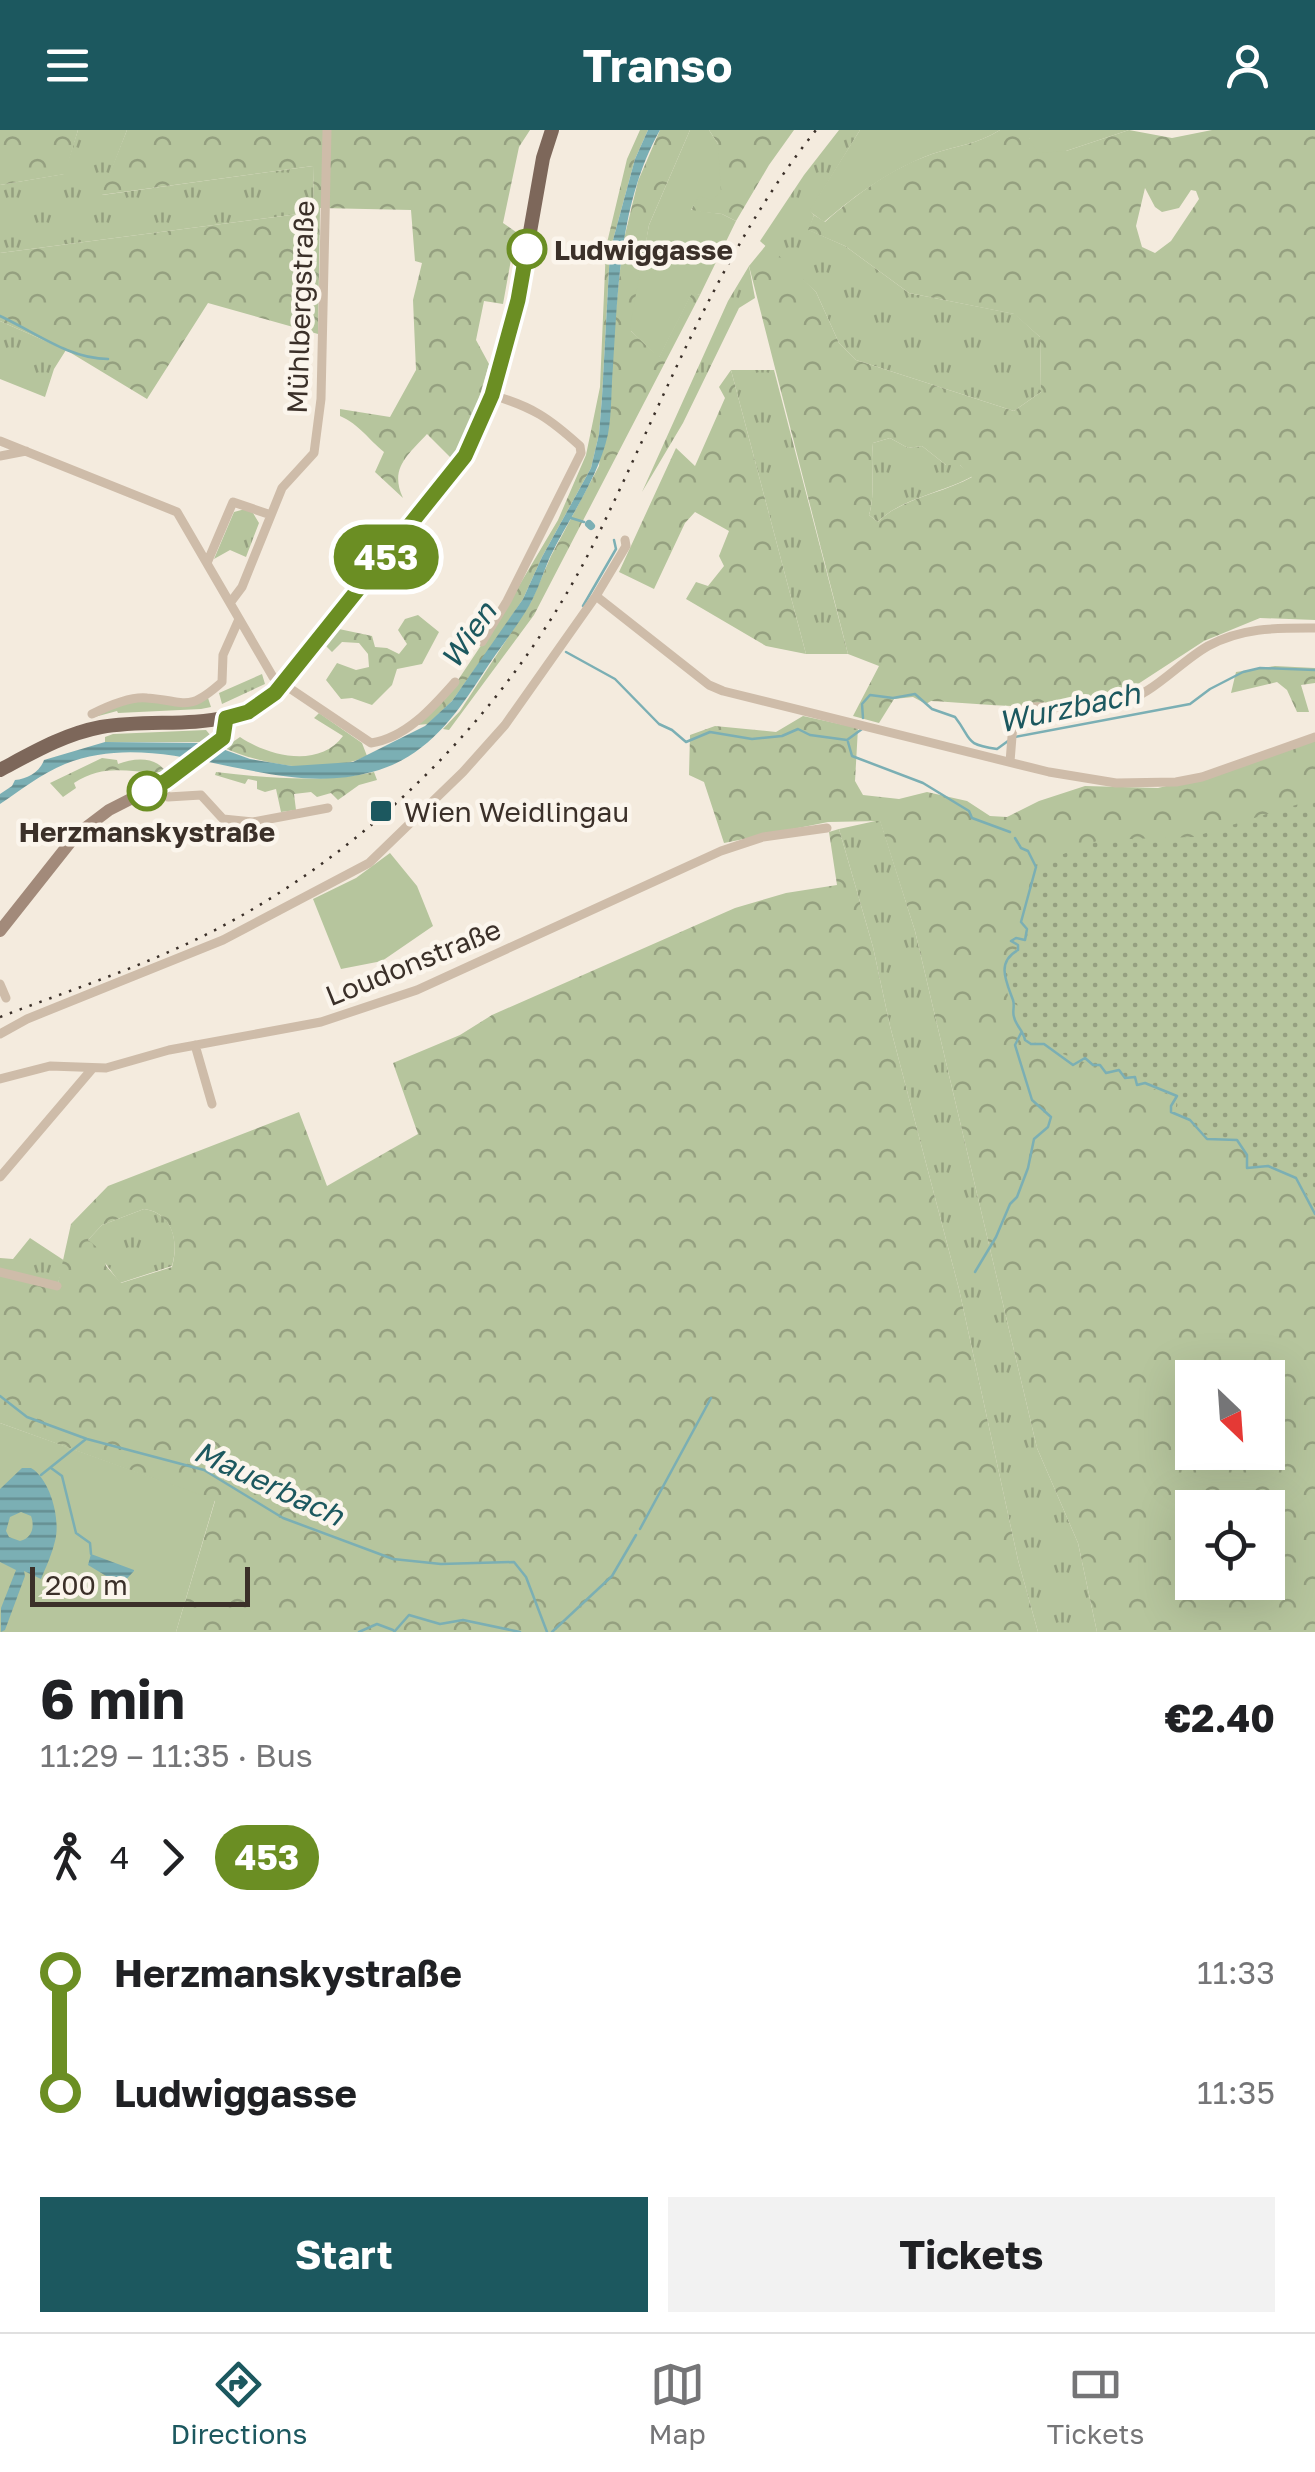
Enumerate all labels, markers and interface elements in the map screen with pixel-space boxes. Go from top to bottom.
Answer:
icon: menu [40,38,95,93]
text: Transo [583,38,732,92]
icon: person [1220,38,1275,93]
street label: Mühlbergstraße [280,200,320,414]
marker: Ludwiggasse [508,230,546,268]
place label: Ludwiggasse [554,233,733,266]
line badge: 453 [328,524,444,590]
text: 453 [354,536,418,578]
water label: Wien [432,594,504,675]
water label: Wurzbach [995,674,1145,740]
marker: Herzmanskystraße [128,772,166,810]
place label: Wien Weidlingau [404,795,629,828]
marker: Wien Weidlingau [368,798,394,824]
place label: Herzmanskystraße [19,815,275,848]
street label: Loudonstraße [321,912,505,1012]
north arrow [1175,1360,1285,1470]
map controls [1175,1360,1285,1600]
water label: Mauerbach [189,1433,351,1534]
button: locate [1175,1490,1285,1600]
scale bar [30,1562,250,1606]
text: 200 m [45,1568,128,1601]
text: 6 min [40,1665,185,1731]
text: €2.40 [1164,1695,1275,1740]
text: 11:29 – 11:35 · Bus [40,1736,313,1774]
icon: walk [40,1830,95,1885]
icon: forward [145,1830,200,1885]
text: 453 [235,1836,299,1878]
text: 4 [110,1838,130,1876]
text: Herzmanskystraße [114,1950,462,1995]
text: 11:33 [1197,1953,1275,1991]
text: Ludwiggasse [114,2070,357,2115]
text: 11:35 [1197,2073,1275,2111]
button: Start [40,2197,648,2312]
button: Tickets [668,2197,1275,2312]
tab: Directions [171,2357,307,2450]
tab: Map [649,2357,706,2450]
tab: Tickets [1047,2357,1144,2450]

